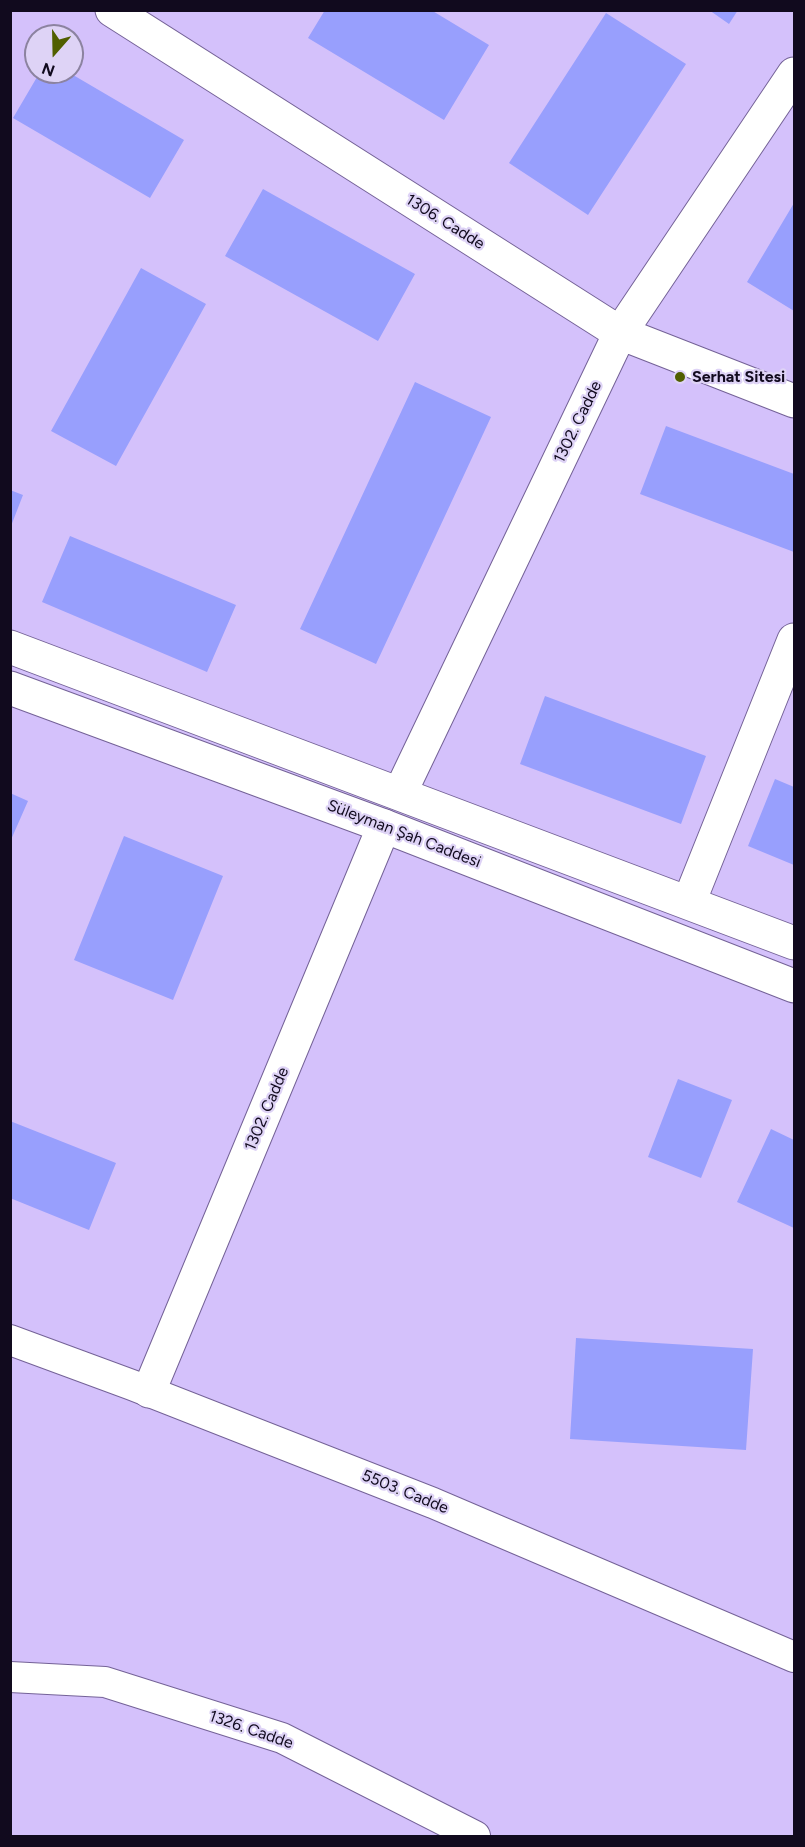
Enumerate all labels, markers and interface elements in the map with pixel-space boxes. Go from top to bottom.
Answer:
north arrow [24,24,84,84]
text: N [39,58,57,81]
street label: 1306. Cadde [402,190,488,254]
place label: Serhat Sitesi [692,367,785,387]
marker: Serhat Sitesi [673,370,687,384]
street label: 1302. Cadde [550,378,606,466]
street label: Süleyman Şah Caddesi [324,796,484,872]
street label: 1302. Cadde [241,1064,293,1154]
street label: 5503. Cadde [359,1466,451,1518]
street label: 1326. Cadde [206,1707,296,1753]

